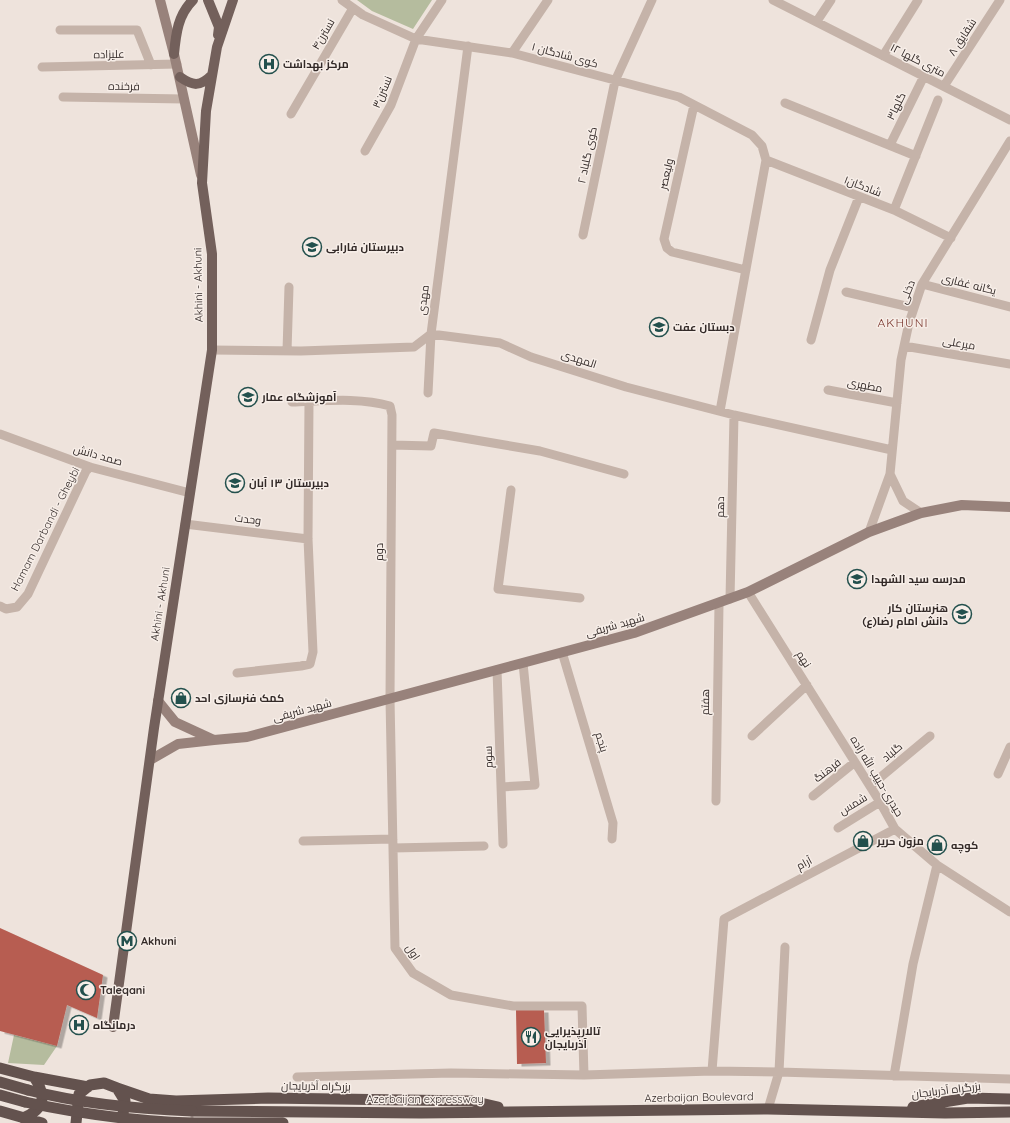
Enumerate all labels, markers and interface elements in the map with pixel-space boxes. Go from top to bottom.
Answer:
street label: نسترن۴ [309,16,337,52]
street label: شقایق ۸ [945,16,979,58]
street label: کوی شادگان ۱ [530,39,600,71]
street label: ۱۲ متری گلها [888,40,948,80]
street label: علیزاده [93,47,125,61]
hospital icon: مرکز بهداشت [258,53,280,75]
place label: مرکز بهداشت [283,57,349,72]
street label: نسترن۳ [369,74,395,110]
street label: فرخنده [108,79,140,93]
street label: گلها۳ [883,90,909,122]
street label: کوی گلباد ۲ [574,125,600,185]
street label: ولیعصر [655,157,676,192]
street label: شادگان۱ [842,172,884,200]
school or university icon: دبیرستان فارابی [301,236,323,258]
place label: دبیرستان فارابی [326,240,404,254]
street label: Akhini - Akhuni [190,248,206,322]
street label: یگانه غفاری [940,270,998,298]
street label: دخلی [896,278,918,306]
street label: مهدی [414,284,432,316]
district label: AKHUNI [878,315,928,330]
school or university icon: دبستان عفت [648,316,670,338]
place label: دبستان عفت [673,320,735,334]
street label: میرعلی [941,333,977,353]
street label: المهدی [560,347,598,371]
street label: مطهری [846,375,884,395]
school or university icon: آموزشگاه عمار [237,386,259,408]
place label: آموزشگاه عمار [261,390,337,405]
street label: صمد دانش [72,441,124,469]
street label: Hamam Darbandi - Gheybi [8,465,82,593]
school or university icon: دبیرستان ۱۳ آبان [224,472,246,494]
place label: دبیرستان ۱۳ آبان [249,476,329,490]
street label: دهم [713,496,728,518]
street label: وحدت [234,510,262,528]
street label: دوم [372,543,387,561]
street label: Akhini - Akhuni [147,566,173,642]
school or university icon: مدرسه سید الشهدا [846,568,868,590]
place label: مدرسه سید الشهدا [871,572,966,587]
place label: هنرستان کار دانش امام رضا(ع) [863,601,948,629]
school or university icon: هنرستان کار دانش امام رضا(ع) [951,603,973,625]
street label: شهید شریفی [584,610,646,640]
street label: نهم [793,648,815,671]
shop icon: کمک فنرسازی احد [170,687,192,709]
street label: هفتم [698,689,713,715]
place label: کمک فنرسازی احد [195,691,284,705]
street label: شهید شریفی [271,695,333,725]
street label: پنجم [591,730,612,754]
street label: حیدری-حبیب الله زاده [847,732,908,819]
street label: گلباد [879,739,905,765]
street label: سوم [481,746,496,768]
street label: فرهنگ [810,755,844,785]
street label: شمس [836,790,870,818]
shop icon: مزون حریر [852,830,874,852]
place label: مزون حریر [876,834,924,849]
shop icon: کوچه [926,834,948,856]
place label: کوچه [951,838,978,854]
street label: آرام [794,853,815,874]
metro station icon: Akhuni [116,930,138,952]
place label: Akhuni [141,934,176,948]
street label: اول [403,941,423,963]
mosque icon: Taleqani [75,979,97,1001]
place label: Taleqani [100,983,145,997]
hospital icon: درمانگاه [68,1014,90,1036]
place label: درمانگاه [93,1018,135,1032]
place label: تالارپذیرایی آذربایجان [545,1024,601,1051]
restaurant icon: تالارپذیرایی آذربایجان [520,1026,542,1048]
street label: بزرگراه آذربایجان [281,1078,351,1094]
street label: بزرگراه آذربایجان [911,1079,982,1101]
street label: Azerbaijan Boulevard [644,1089,754,1105]
street label: Azerbaijan expressway [366,1092,484,1106]

